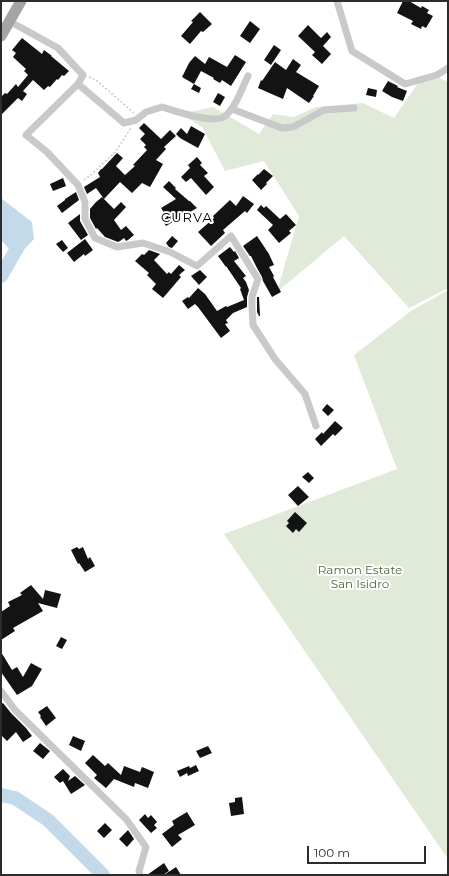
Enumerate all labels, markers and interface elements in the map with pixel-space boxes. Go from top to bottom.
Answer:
district label: CURVA [161,210,213,226]
park label: Ramon Estate San Isidro [318,563,402,591]
scale bar [309,838,428,864]
text: 100 m [314,845,350,860]

